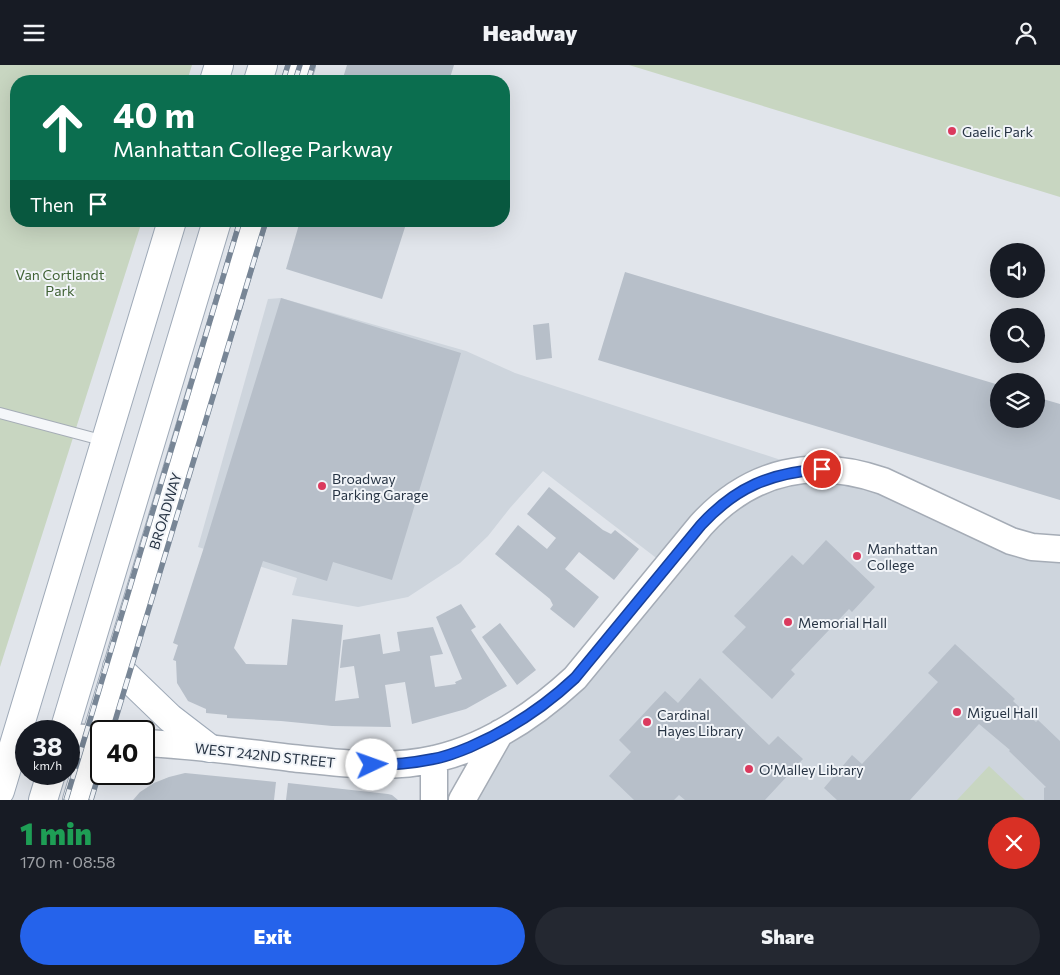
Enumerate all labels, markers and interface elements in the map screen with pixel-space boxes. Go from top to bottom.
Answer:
icon: menu [20,19,48,47]
text: Headway [483,19,577,46]
icon: person [1012,19,1040,47]
text: 40 m [113,92,195,135]
icon: ahead [30,95,95,160]
place label: Gaelic Park [962,123,1033,140]
marker: Gaelic Park [946,125,958,137]
text: Manhattan College Parkway [113,135,393,162]
icon: arrive [84,190,112,218]
text: Then [30,193,74,216]
map controls [990,243,1045,428]
button: sound [990,243,1045,298]
park label: Van Cortlandt Park [16,266,105,299]
button: search [990,308,1045,363]
button: layers [990,373,1045,428]
pin [801,448,843,490]
icon: arrive [808,455,836,483]
street label: BROADWAY [145,470,185,552]
place label: Broadway Parking Garage [332,470,428,503]
marker: Broadway Parking Garage [316,480,328,492]
place label: Manhattan College [867,540,938,573]
marker: Manhattan College [851,550,863,562]
place label: Memorial Hall [798,614,887,631]
marker: Memorial Hall [782,616,794,628]
place label: Miguel Hall [967,704,1038,721]
place label: Cardinal Hayes Library [657,706,744,739]
marker: Miguel Hall [951,706,963,718]
marker: Cardinal Hayes Library [641,716,653,728]
speed limit sign: 40 [90,720,155,785]
text: 38 [32,731,63,761]
position arrow [345,738,397,790]
street label: WEST 242ND STREET [194,739,336,771]
text: km/h [33,758,62,772]
place label: O'Malley Library [759,761,864,778]
marker: O'Malley Library [743,763,755,775]
text: 1 min [20,814,92,851]
button: close [988,817,1040,869]
text: 170 m · 08:58 [20,852,115,871]
button: Exit [20,907,525,965]
button: Share [535,907,1040,965]

